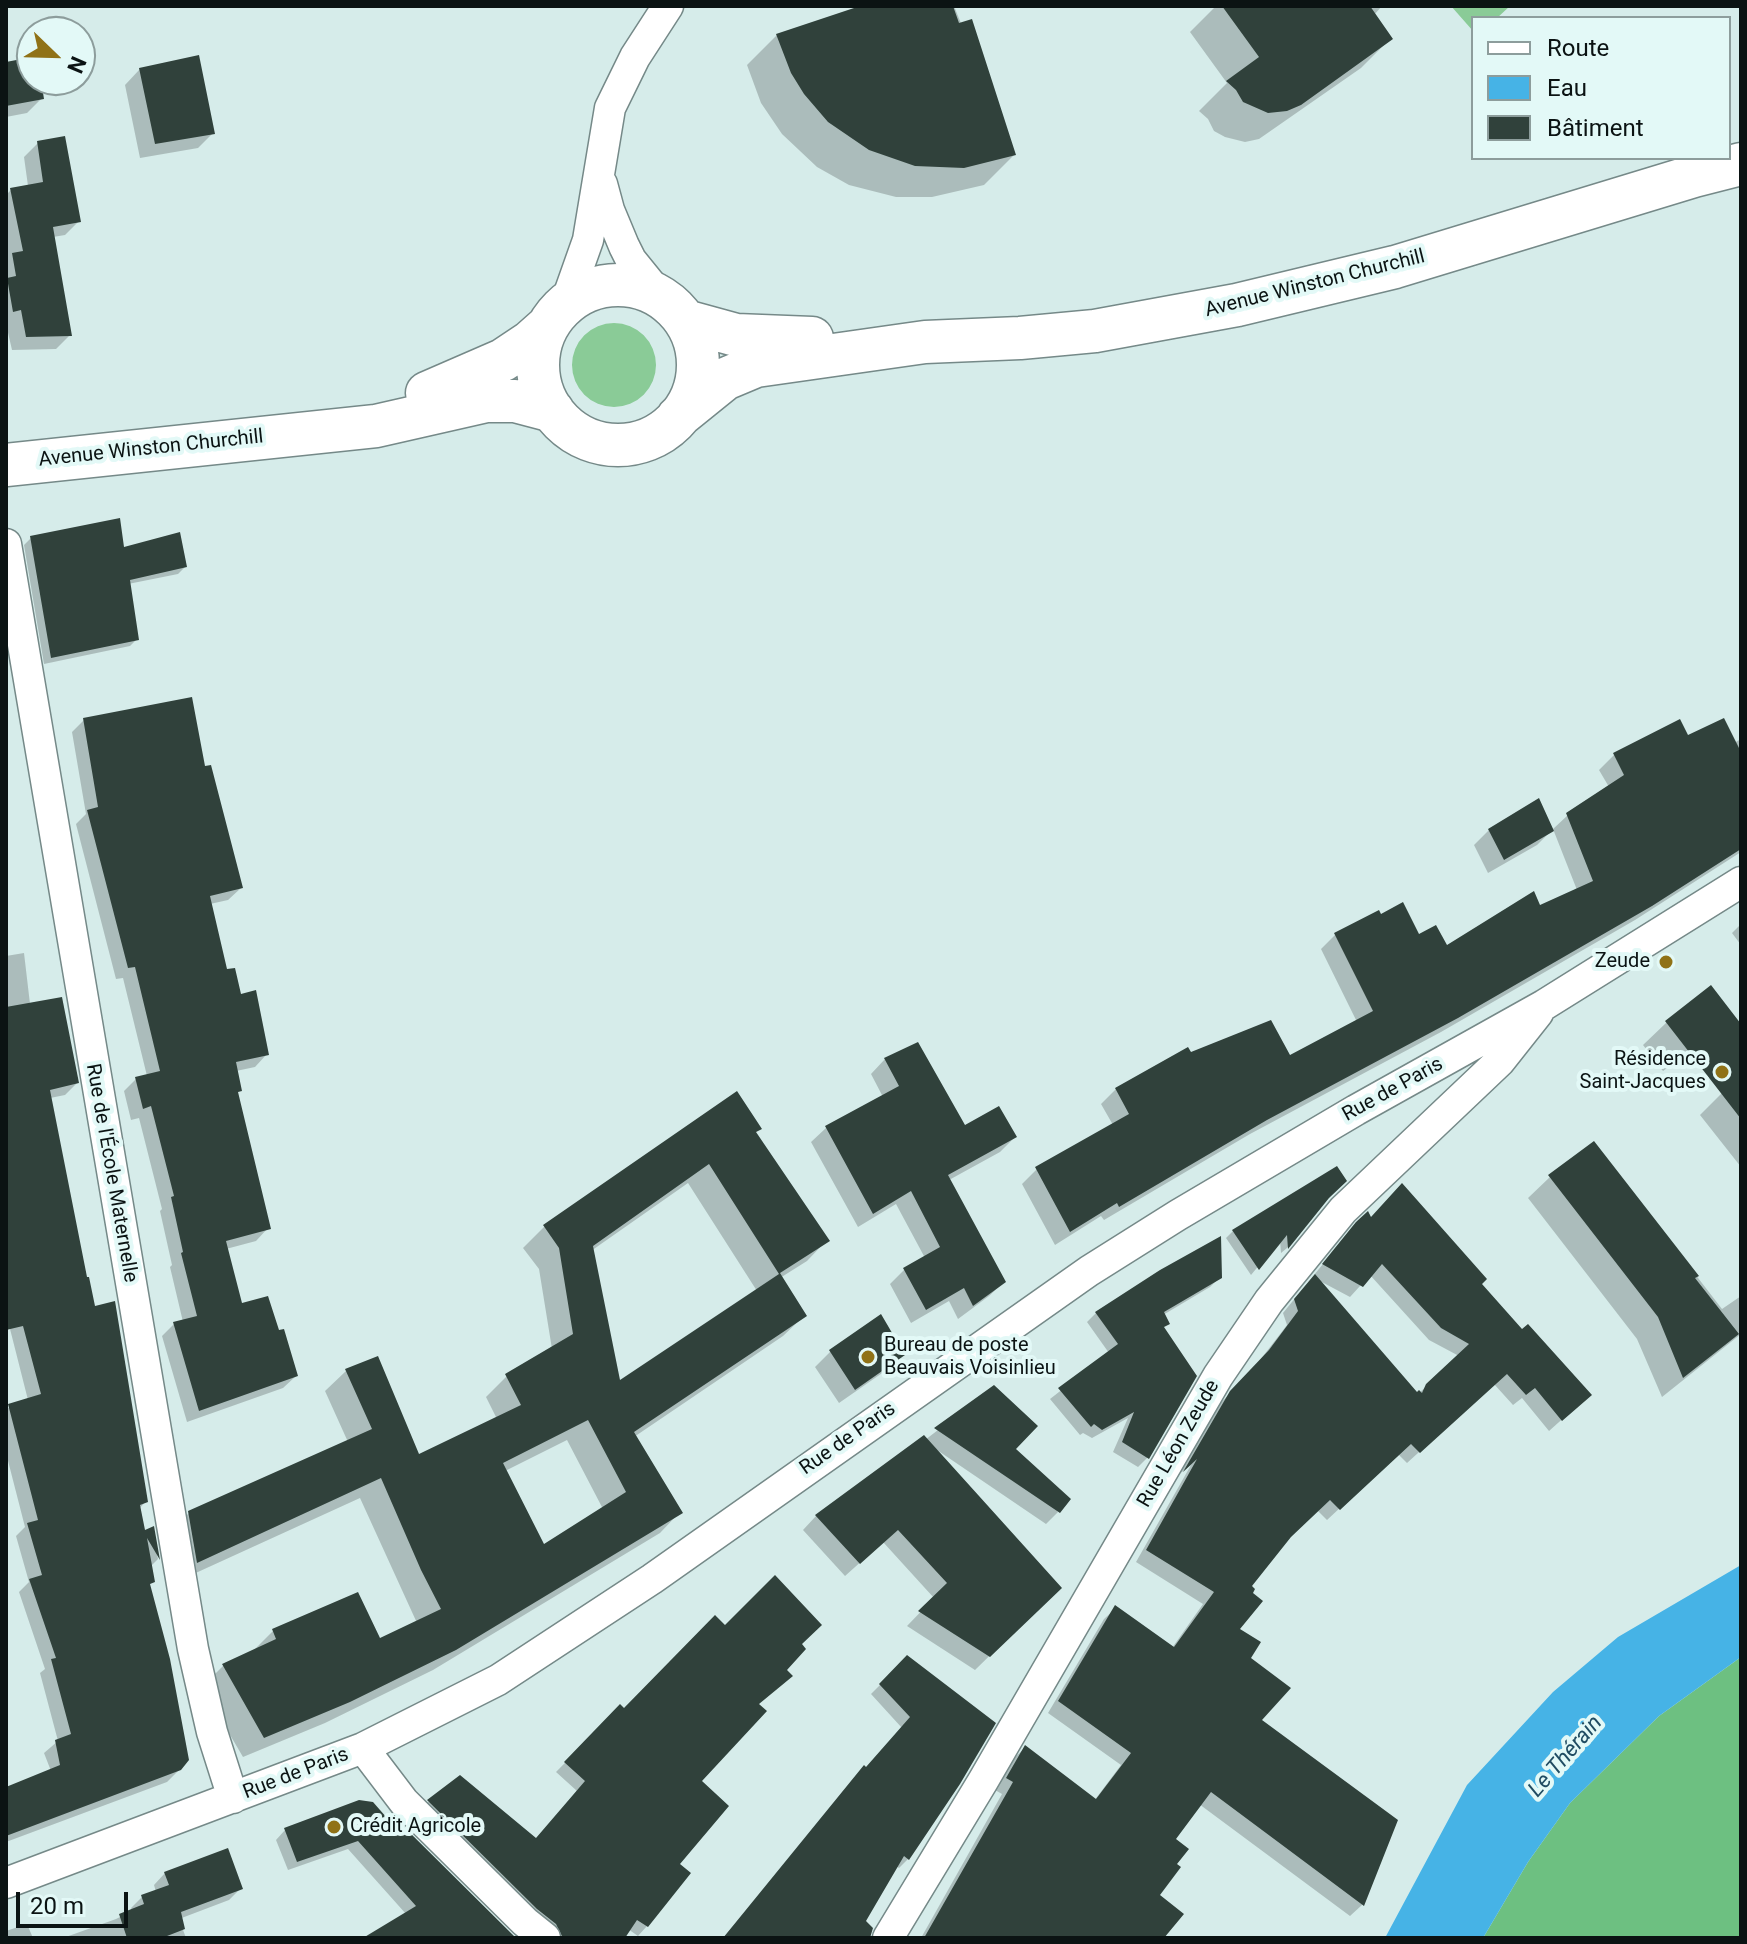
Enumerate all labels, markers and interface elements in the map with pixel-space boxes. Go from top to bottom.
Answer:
north arrow [16,16,96,96]
legend [1471,16,1731,160]
text: Route [1547,34,1609,62]
text: N [62,53,91,77]
text: Eau [1547,74,1587,102]
text: Bâtiment [1547,114,1644,142]
street label: Avenue Winston Churchill [1203,245,1427,323]
street label: Avenue Winston Churchill [37,425,265,473]
place label: Zeude [1595,950,1650,974]
marker: Zeude [1657,953,1675,971]
place label: Résidence Saint-Jacques [1580,1048,1706,1095]
street label: Rue de Paris [1339,1053,1447,1127]
street label: Rue de l'École Maternelle [80,1062,142,1284]
marker: Résidence Saint-Jacques [1713,1063,1731,1081]
place label: Bureau de poste Beauvais Voisinlieu [884,1334,1056,1381]
marker: Bureau de poste Beauvais Voisinlieu [859,1348,877,1366]
street label: Rue Léon Zeude [1133,1376,1225,1512]
street label: Rue de Paris [796,1397,900,1481]
water label: Le Thérain [1523,1711,1609,1803]
street label: Rue de Paris [240,1743,352,1805]
place label: Crédit Agricole [350,1815,481,1839]
marker: Crédit Agricole [325,1818,343,1836]
scale bar [20,1876,132,1926]
text: 20 m [30,1892,84,1920]

